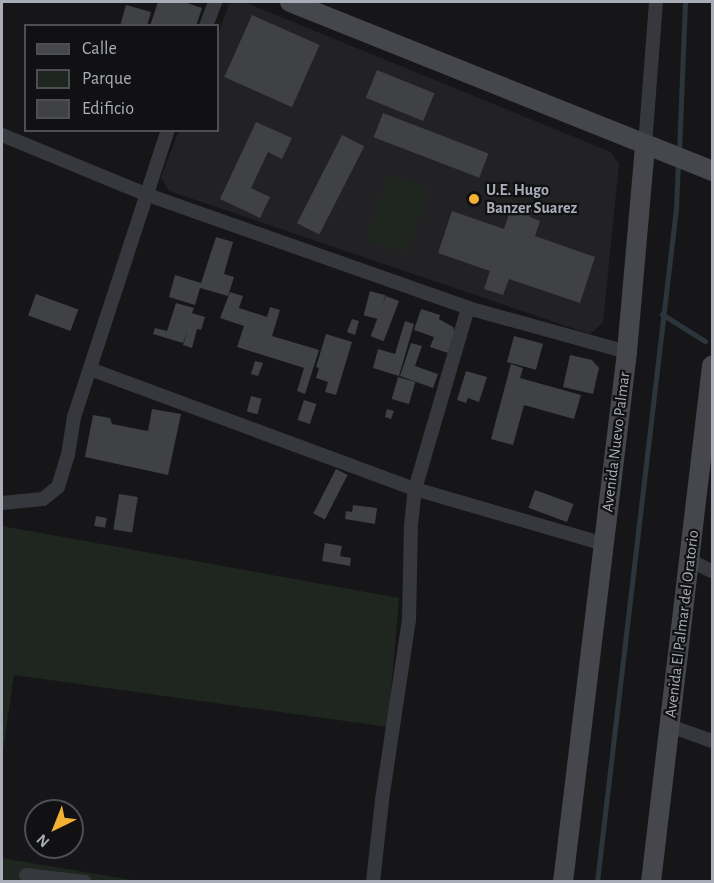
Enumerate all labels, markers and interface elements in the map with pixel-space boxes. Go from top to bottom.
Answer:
legend [24,24,219,132]
text: Calle [82,40,117,58]
text: Parque [82,70,131,88]
text: Edificio [82,100,134,118]
place label: U.E. Hugo Banzer Suarez [486,180,577,218]
marker: U.E. Hugo Banzer Suarez [467,192,481,206]
street label: Avenida Nuevo Palmar [598,371,634,513]
street label: Avenida El Palmar del Oratorio [661,529,703,719]
north arrow [24,799,84,859]
text: N [34,831,53,850]

